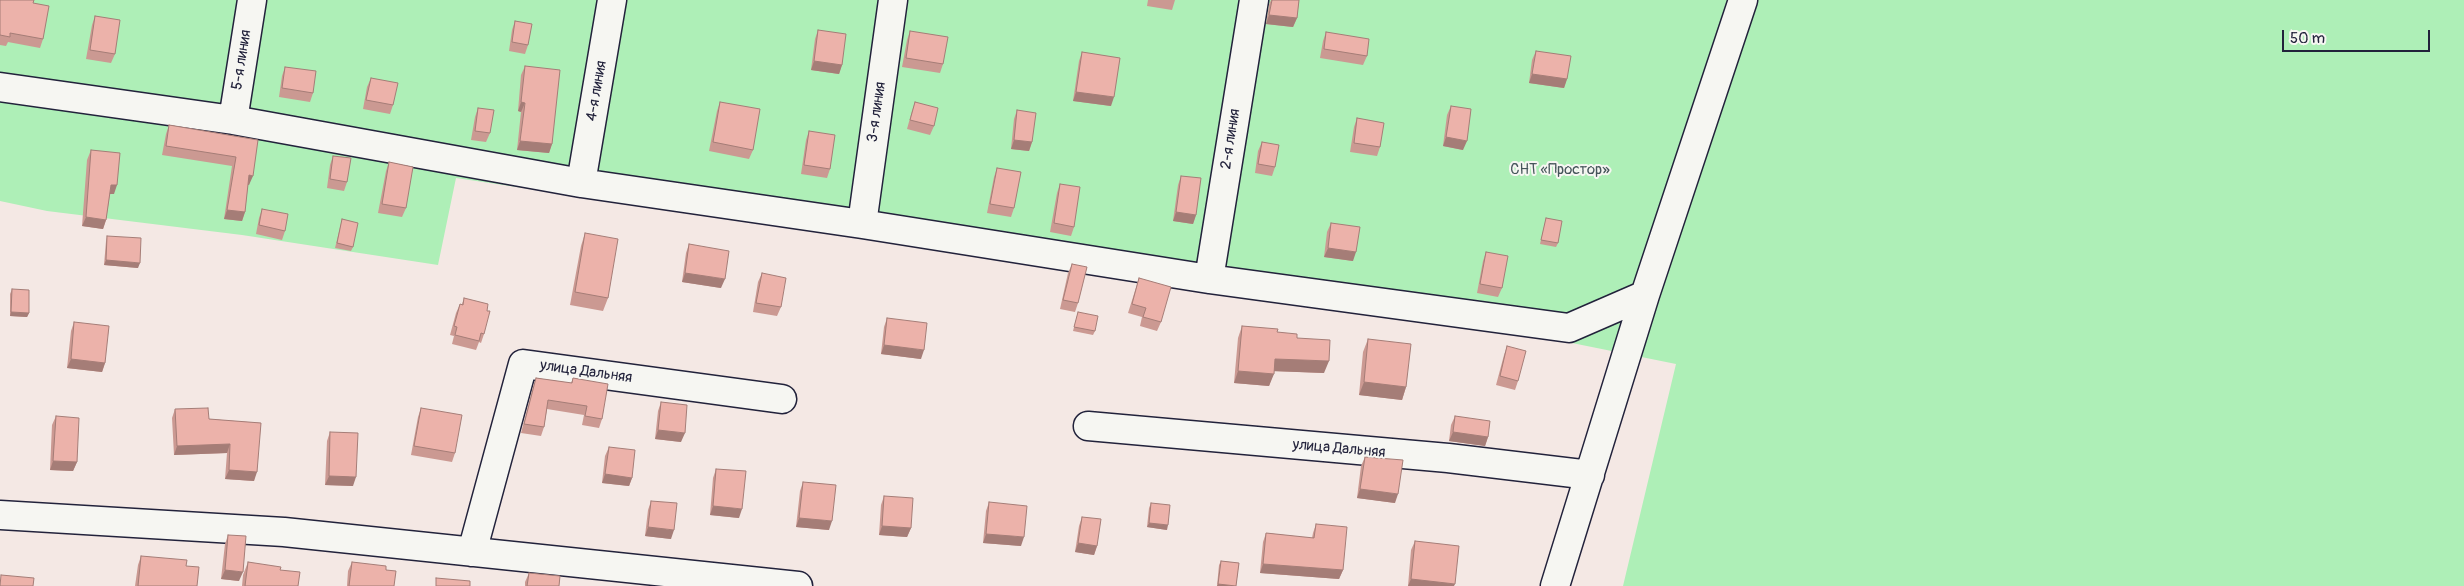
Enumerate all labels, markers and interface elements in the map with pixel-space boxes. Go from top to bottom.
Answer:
scale bar [2284,20,2432,52]
street label: 5-я линия [228,29,256,91]
text: 50 m [2290,29,2325,48]
street label: 4-я линия [583,59,611,123]
street label: 3-я линия [864,81,890,143]
street label: 2-я линия [1217,108,1245,170]
park label: СНТ «Простор» [1510,161,1610,179]
street label: улица Дальняя [539,357,633,387]
street label: улица Дальняя [1292,436,1386,462]

